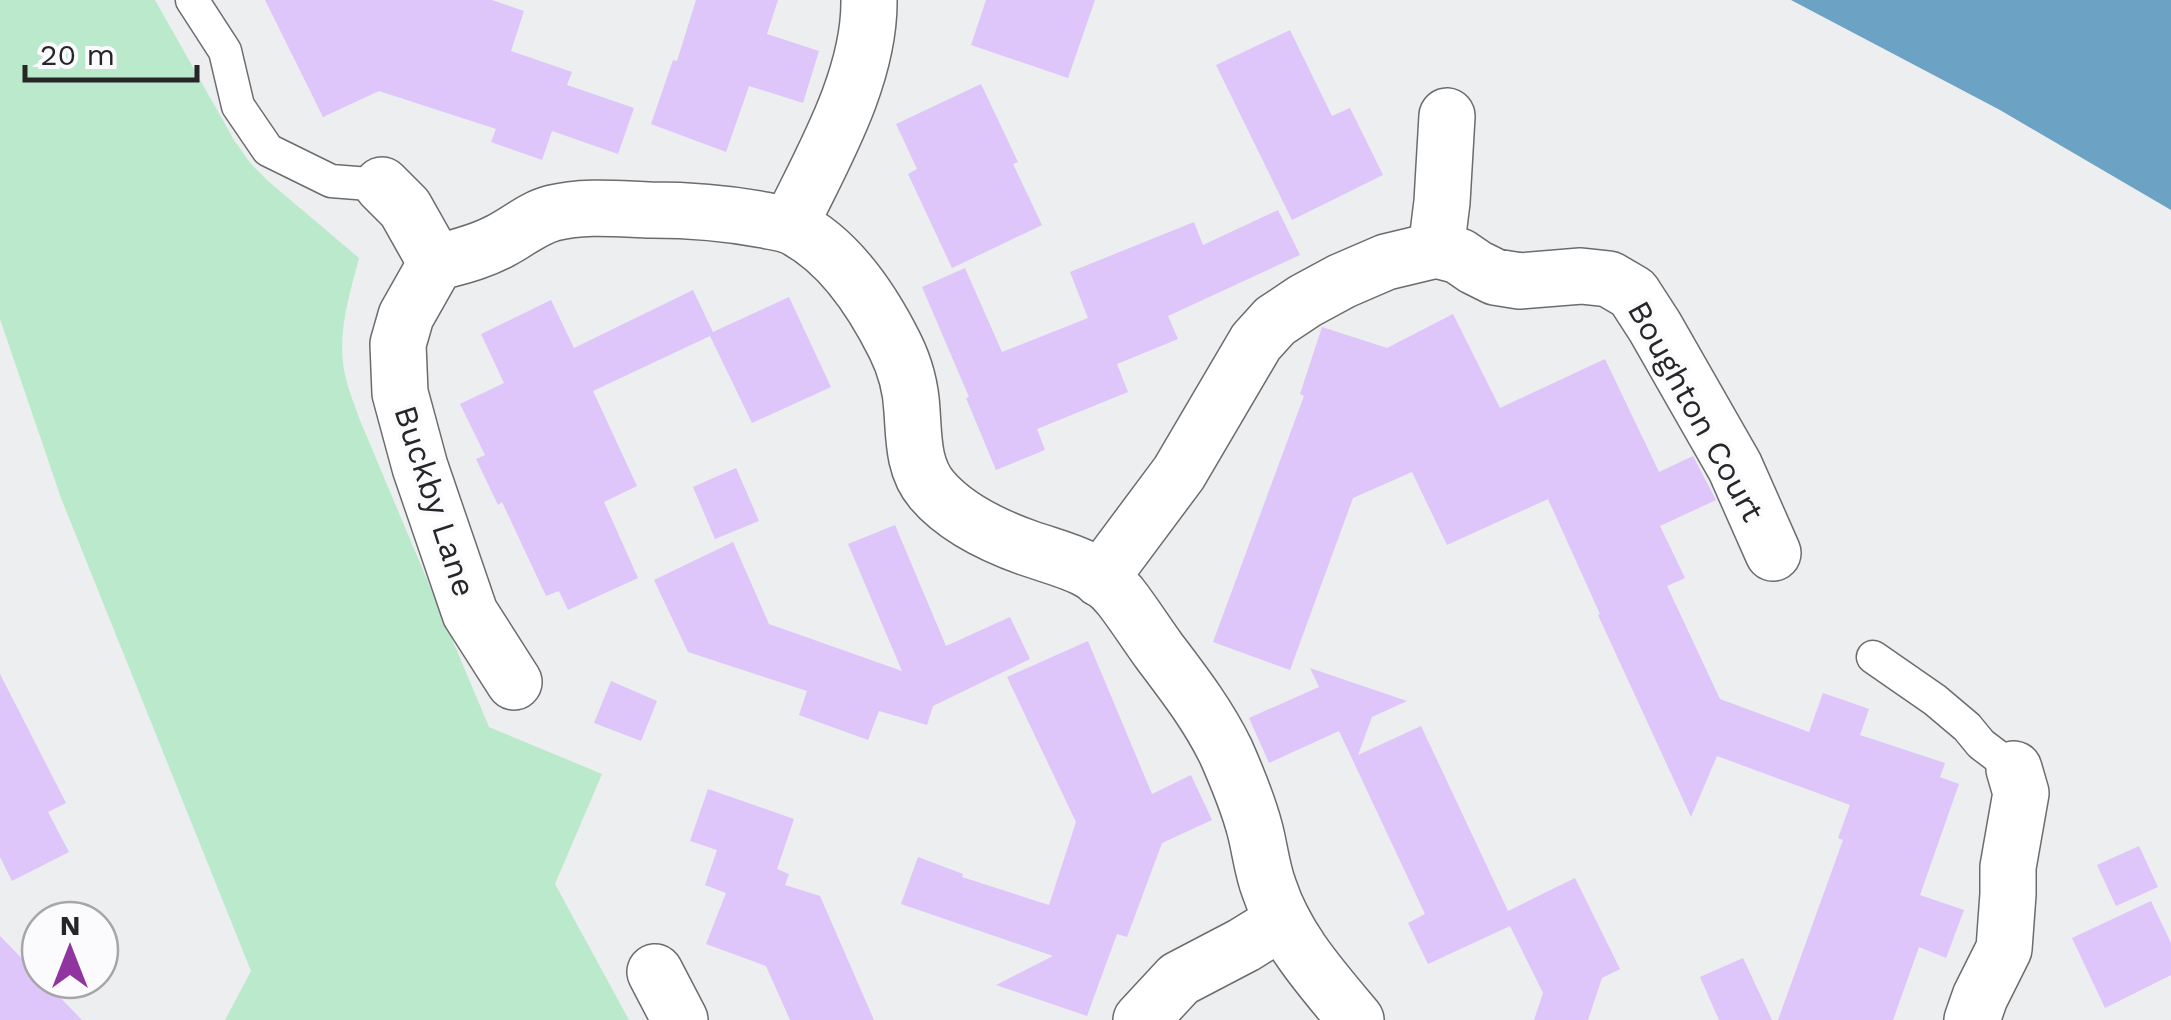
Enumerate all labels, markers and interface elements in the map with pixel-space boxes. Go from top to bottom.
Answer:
scale bar [25,20,198,82]
text: 20 m [40,37,115,72]
street label: Boughton Court [1620,294,1772,528]
street label: Buckby Lane [386,401,484,601]
north arrow [20,900,120,1000]
text: N [60,909,80,942]

